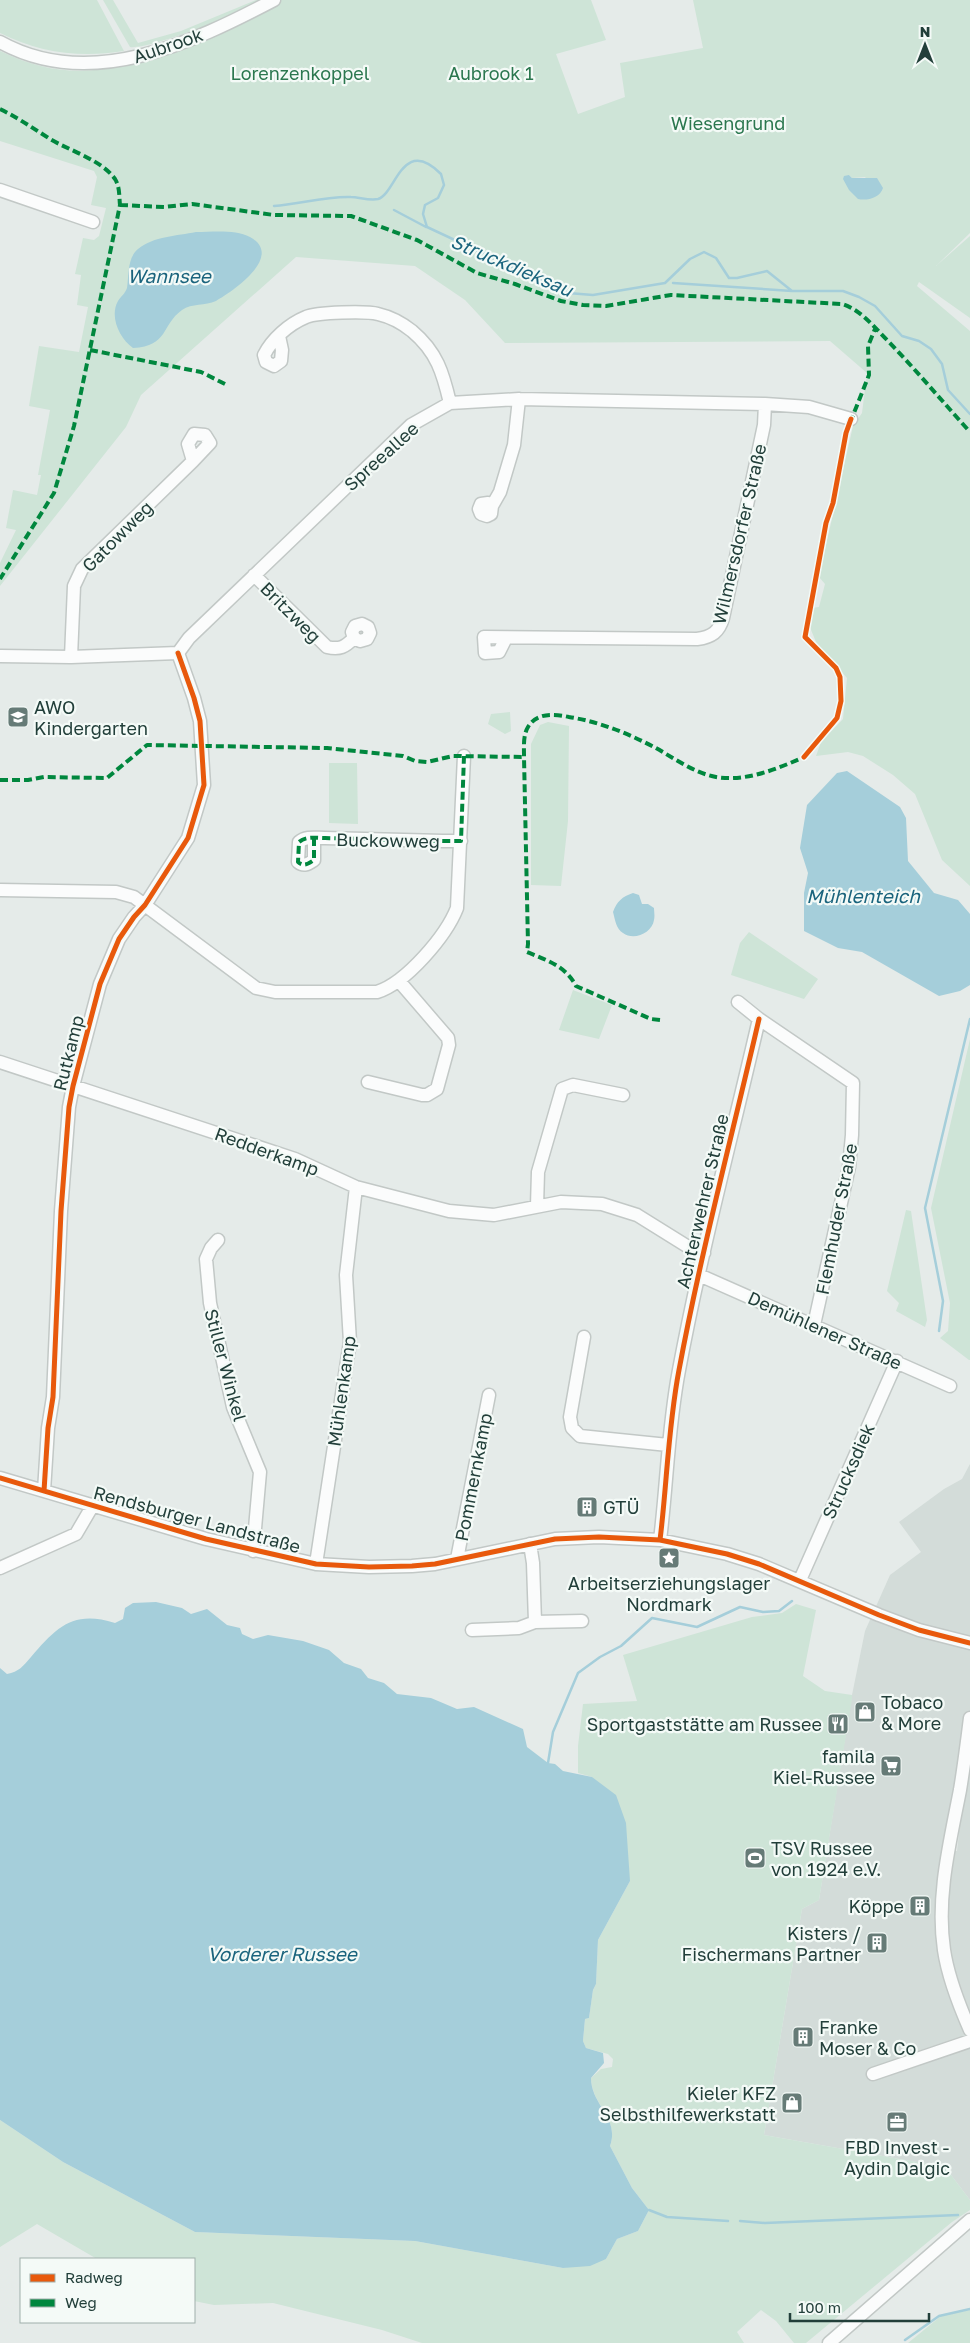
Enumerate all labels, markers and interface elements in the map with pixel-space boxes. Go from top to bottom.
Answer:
north arrow [900,20,950,70]
street label: Aubrook [130,23,206,67]
text: N [920,23,930,40]
park label: Lorenzenkoppel [231,62,370,84]
park label: Aubrook 1 [448,62,534,84]
park label: Wiesengrund [671,112,785,134]
water label: Struckdieksau [448,229,578,302]
water label: Wannsee [127,264,213,287]
street label: Spreeallee [339,417,423,495]
street label: Wilmersdorfer Straße [708,442,770,626]
street label: Gatowweg [77,496,157,576]
street label: Britzweg [256,577,326,647]
place label: AWO Kindergarten [34,696,148,739]
school or university icon: AWO Kindergarten [6,705,30,729]
street label: Buckowweg [336,828,440,852]
water label: Mühlenteich [806,884,921,907]
street label: Rutkamp [48,1013,88,1093]
street label: Achterwehrer Straße [671,1112,733,1290]
street label: Redderkamp [212,1122,322,1180]
street label: Flemhuder Straße [811,1141,861,1297]
street label: Demühlener Straße [745,1286,905,1374]
street label: Stiller Winkel [200,1306,252,1424]
street label: Mühlenkamp [322,1334,360,1448]
street label: Pommernkamp [450,1411,496,1543]
street label: Strucksdiek [817,1420,879,1522]
street label: Rendsburger Landstraße [91,1481,303,1557]
building icon: GTÜ [575,1495,599,1519]
place label: GTÜ [603,1496,640,1518]
place icon: Arbeitserziehungslager Nordmark [657,1546,681,1570]
place label: Arbeitserziehungslager Nordmark [568,1572,770,1615]
place label: Tobaco & More [881,1691,943,1734]
shop icon: Tobaco & More [853,1700,877,1724]
restaurant icon: Sportgaststätte am Russee [826,1712,850,1736]
place label: Sportgaststätte am Russee [587,1713,822,1735]
place label: famila Kiel-Russee [773,1745,875,1788]
supermarket icon: famila Kiel-Russee [879,1754,903,1778]
place label: TSV Russee von 1924 e.V. [771,1837,881,1880]
sports icon: TSV Russee von 1924 e.V. [743,1846,767,1870]
building icon: Köppe [908,1894,932,1918]
place label: Köppe [849,1895,904,1917]
place label: Kisters / Fischermans Partner [681,1922,861,1965]
building icon: Kisters / Fischermans Partner [865,1931,889,1955]
water label: Vorderer Russee [207,1942,359,1965]
place label: Franke Moser & Co [819,2016,916,2059]
building icon: Franke Moser & Co [791,2025,815,2049]
place label: Kieler KFZ Selbsthilfewerkstatt [600,2082,776,2125]
shop icon: Kieler KFZ Selbsthilfewerkstatt [780,2091,804,2115]
office icon: FBD Invest - Aydin Dalgic [885,2110,909,2134]
place label: FBD Invest - Aydin Dalgic [844,2136,950,2179]
legend [20,2258,195,2323]
text: Radweg [65,2268,123,2286]
scale bar [790,2290,929,2322]
text: Weg [65,2293,97,2311]
text: 100 m [798,2298,841,2316]

